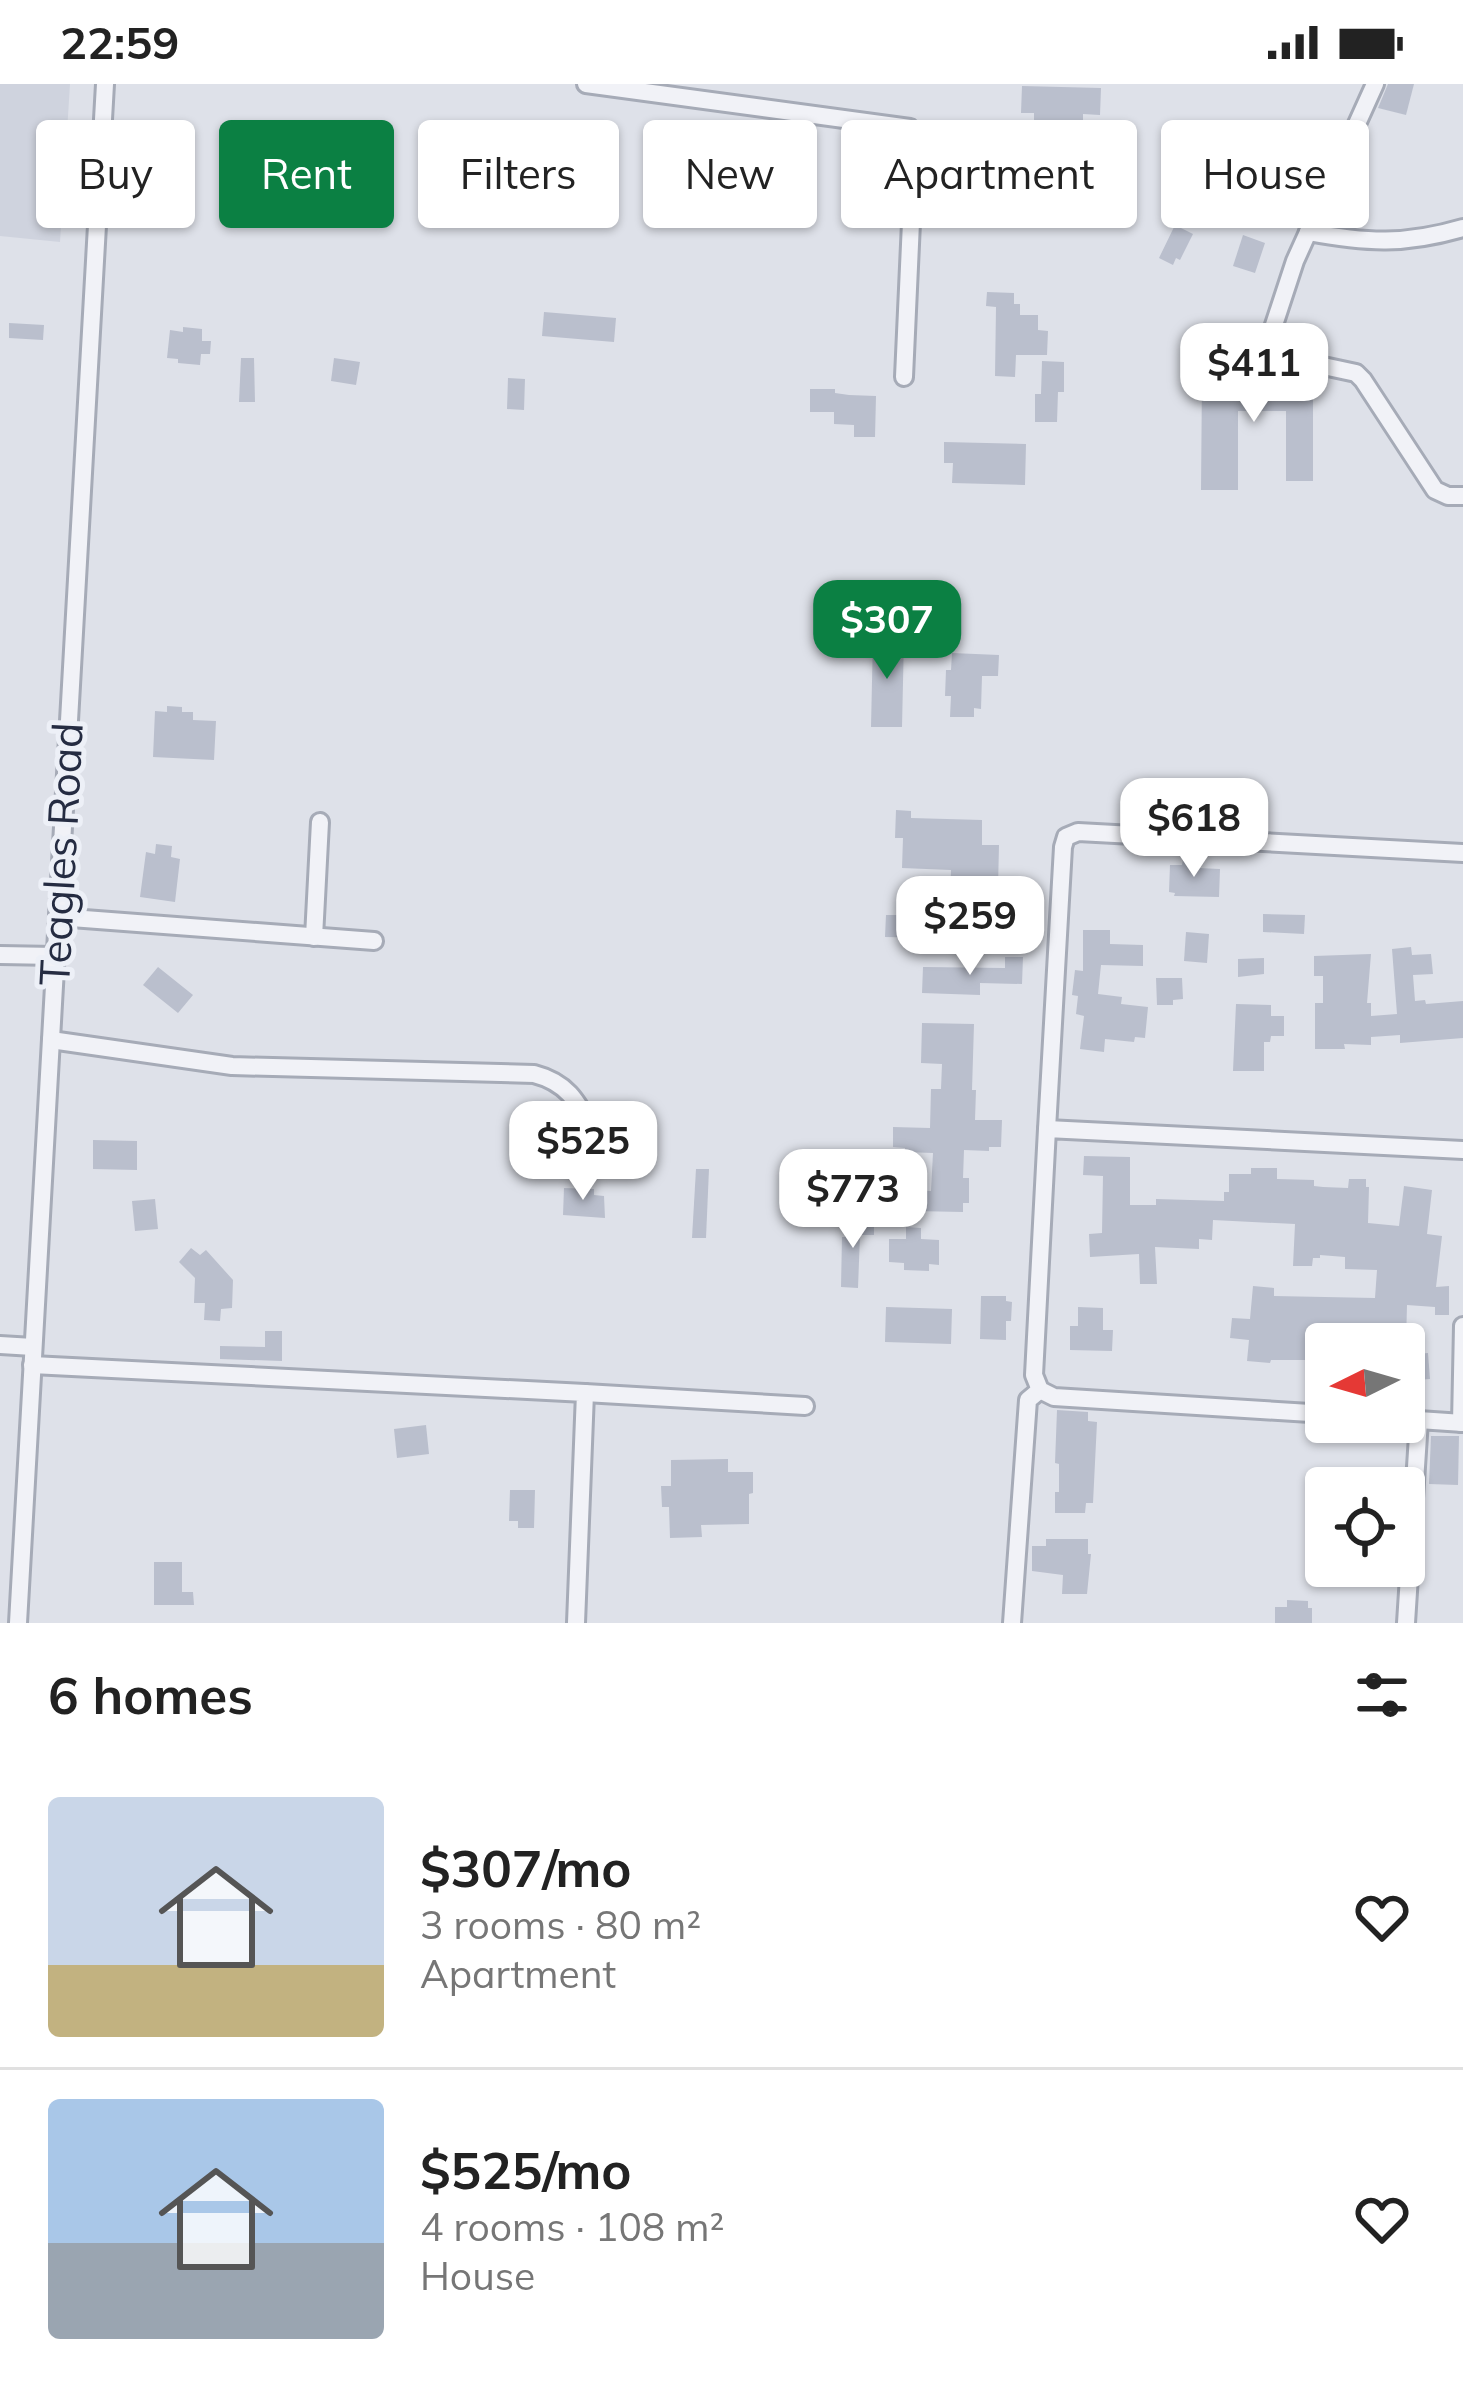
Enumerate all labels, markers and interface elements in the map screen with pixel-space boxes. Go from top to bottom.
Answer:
text: 22:59 [60,14,179,70]
chip: Buy [36,120,195,228]
chip: Rent [219,120,394,228]
chip: Filters [418,120,619,228]
chip: New [643,120,817,228]
chip: Apartment [841,120,1137,228]
chip: House [1161,120,1369,228]
pin: $411 [1183,323,1325,425]
text: $411 [1207,337,1301,386]
pin: $307 [816,580,958,682]
text: $307 [840,594,934,643]
street label: Teagles Road [27,721,94,987]
pin: $618 [1123,778,1265,880]
text: $618 [1147,792,1241,841]
pin: $259 [899,876,1041,978]
text: $259 [923,890,1017,939]
pin: $525 [512,1101,654,1203]
text: $525 [536,1115,630,1164]
pin: $773 [782,1149,924,1251]
text: $773 [806,1163,900,1212]
north arrow [1305,1323,1425,1443]
map controls [1305,1323,1425,1587]
button: locate [1305,1467,1425,1587]
icon: filters [1349,1662,1415,1728]
text: 6 homes [48,1663,253,1727]
text: $307/mo [420,1836,632,1900]
icon: home [144,1845,288,1989]
icon: heart [1349,1884,1415,1950]
text: 3 rooms · 80 m² [420,1900,701,1949]
text: Apartment [420,1949,616,1998]
text: $525/mo [420,2138,632,2202]
icon: home [144,2147,288,2291]
icon: heart [1349,2186,1415,2252]
text: 4 rooms · 108 m² [420,2202,724,2251]
text: House [420,2251,535,2300]

